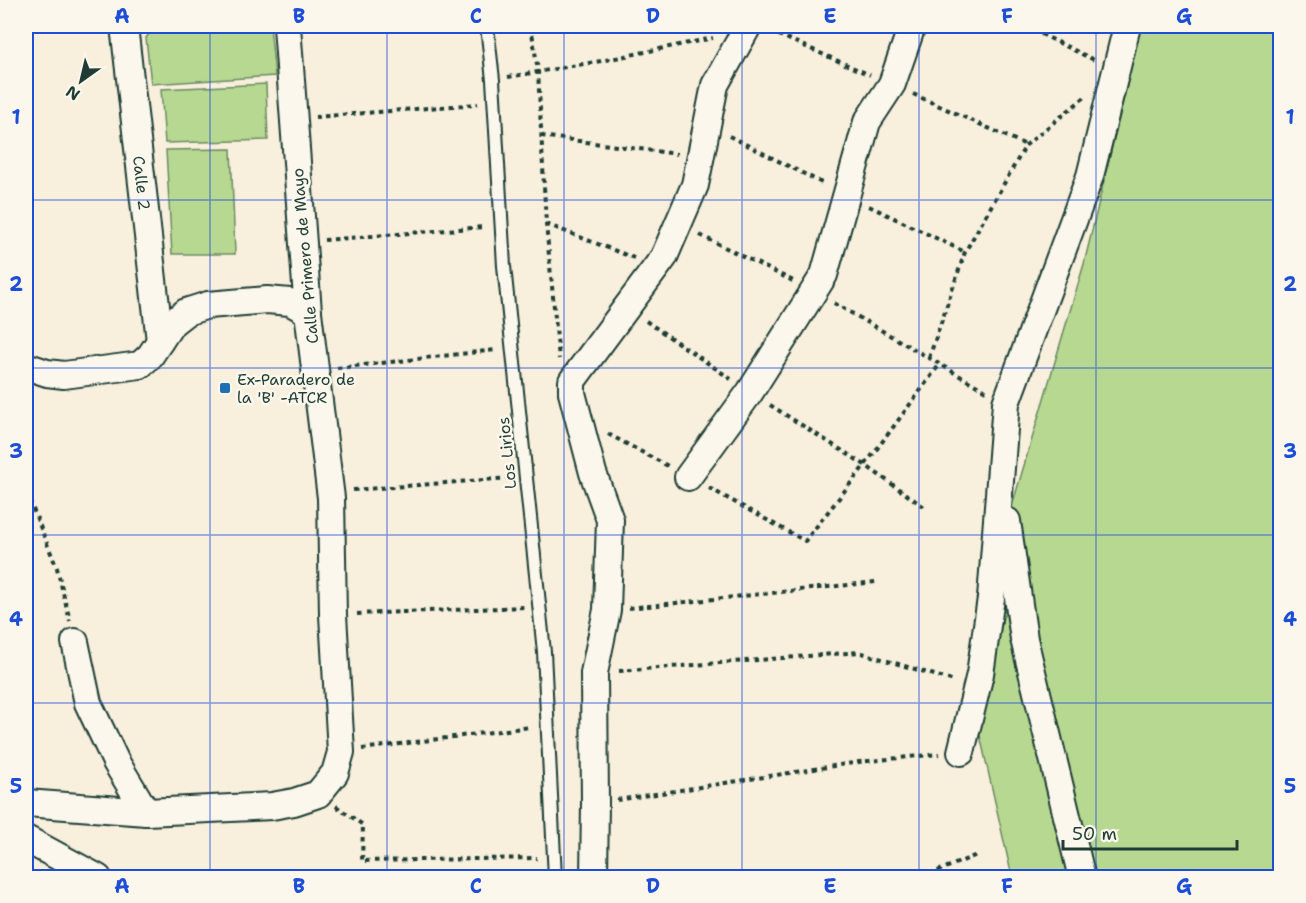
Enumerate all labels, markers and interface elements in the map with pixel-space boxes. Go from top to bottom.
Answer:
text: A [114,3,130,29]
text: B [293,3,305,29]
text: C [470,3,482,29]
text: D [646,3,660,29]
text: E [823,3,837,29]
text: F [1001,3,1013,29]
text: G [1176,3,1192,29]
north arrow [51,51,111,111]
text: N [62,81,84,105]
text: 1 [11,104,21,130]
text: 1 [1285,104,1295,130]
street label: Calle 2 [128,155,155,211]
street label: Calle Primero de Mayo [287,167,323,345]
text: 2 [9,271,23,297]
text: 2 [1283,271,1297,297]
place label: Ex-Paradero de la 'B' -ATCR [237,369,355,408]
marker: Ex-Paradero de la 'B' -ATCR [218,381,232,395]
street label: Los Lirios [493,416,521,490]
text: 3 [9,438,23,464]
text: 3 [1283,438,1297,464]
text: 4 [9,606,23,632]
text: 4 [1283,606,1297,632]
text: 5 [10,773,22,799]
text: 5 [1284,773,1296,799]
scale bar [1063,813,1237,851]
text: 50 m [1072,822,1117,846]
text: A [114,873,130,899]
text: B [293,873,305,899]
text: C [470,873,482,899]
text: D [646,873,660,899]
text: E [823,873,837,899]
text: F [1001,873,1013,899]
text: G [1176,873,1192,899]

